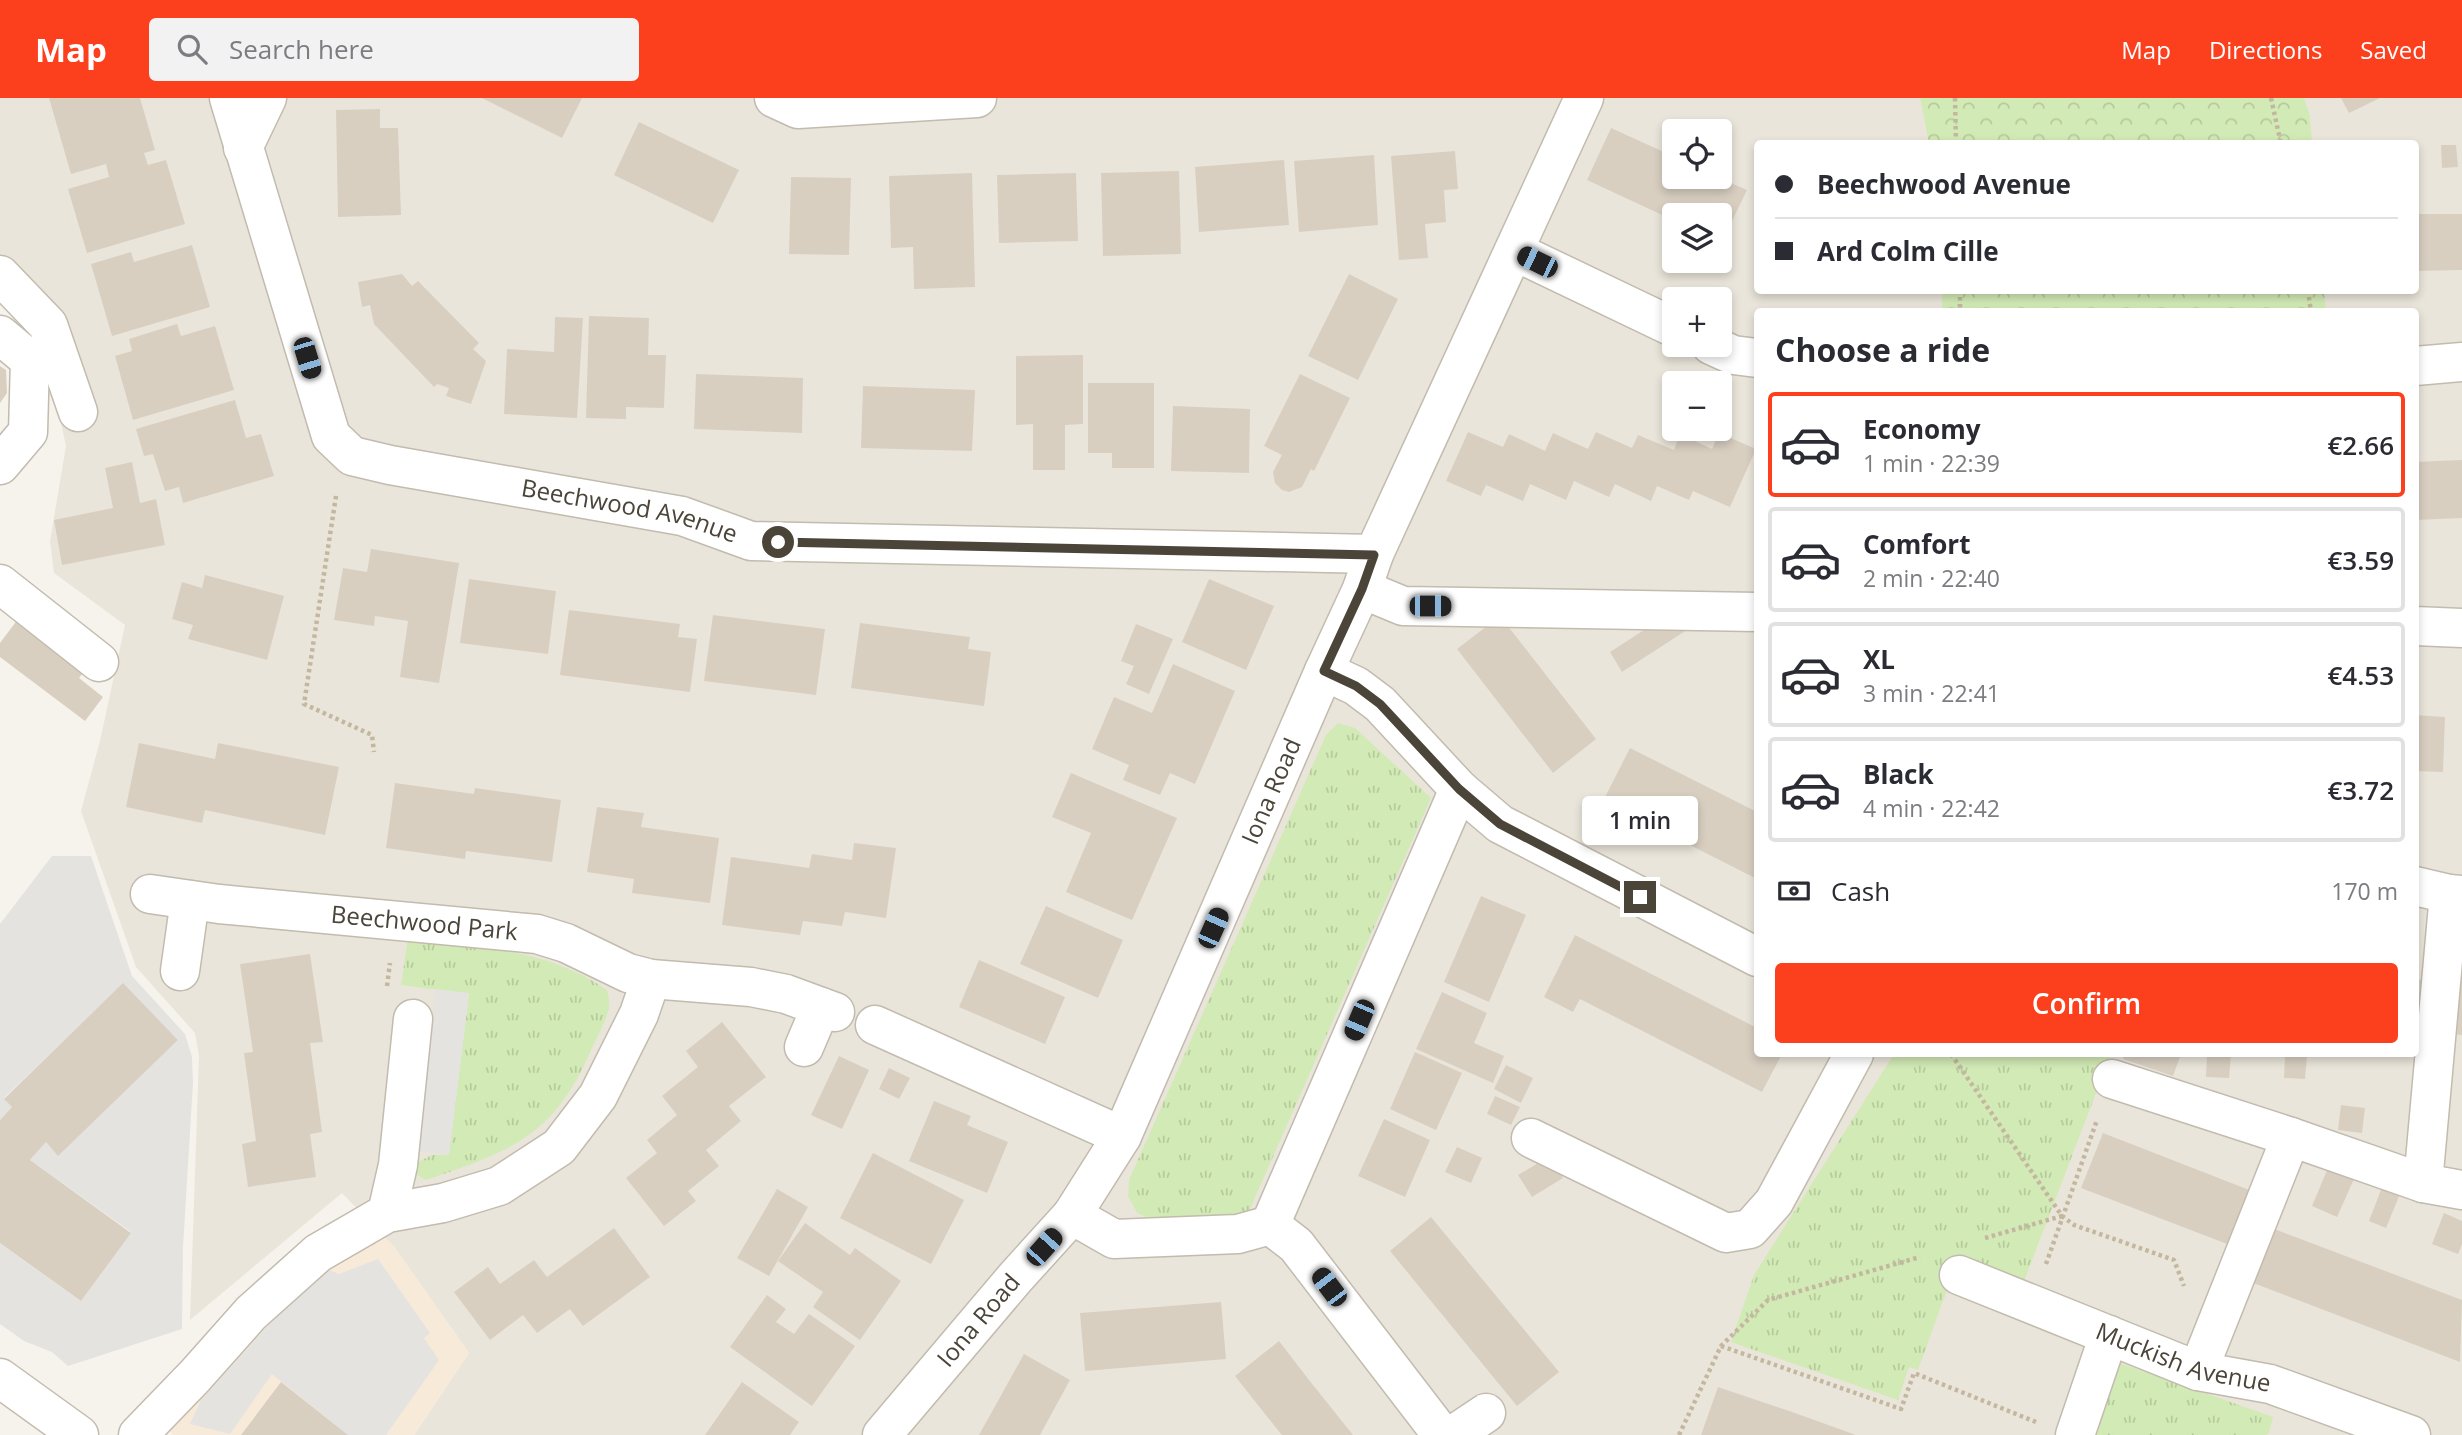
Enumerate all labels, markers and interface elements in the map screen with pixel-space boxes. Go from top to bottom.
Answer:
search box [149,18,639,81]
text: Map [35,27,107,72]
icon: search [173,30,211,68]
text: Search here [229,31,374,67]
text: Map [2121,33,2171,66]
text: Directions [2209,33,2322,66]
text: Saved [2360,33,2427,66]
map controls [1662,119,1732,441]
button: locate [1662,119,1732,189]
text: Beechwood Avenue [1817,166,2071,202]
button: layers [1662,203,1732,273]
text: Ard Colm Cille [1817,233,1999,269]
car [1514,243,1561,281]
button: + [1662,287,1732,357]
text: Choose a ride [1775,328,1990,371]
car [291,335,324,381]
button: − [1662,371,1732,441]
text: Economy [1863,411,1981,447]
icon: car [1779,413,1842,476]
text: €2.66 [2327,427,2394,463]
text: 1 min · 22:39 [1863,447,2000,479]
street label: Beechwood Avenue [519,470,742,550]
route start [762,526,794,558]
text: Comfort [1863,526,1970,562]
icon: car [1779,528,1842,591]
text: €3.59 [2327,542,2394,578]
text: 2 min · 22:40 [1863,562,2000,594]
car [1410,596,1452,617]
text: XL [1863,641,1895,677]
icon: car [1779,643,1842,706]
text: €4.53 [2327,657,2394,693]
text: 3 min · 22:41 [1863,677,2000,709]
street label: Iona Road [1233,732,1308,849]
text: Black [1863,756,1934,792]
icon: car [1779,758,1842,821]
text: €3.72 [2327,772,2394,808]
text: 4 min · 22:42 [1863,792,2000,824]
callout: 1 min [1582,796,1698,844]
text: 1 min [1609,804,1671,836]
icon: cash [1775,872,1813,910]
text: Cash [1831,873,1890,909]
text: 170 m [2331,875,2398,907]
route end [1624,881,1656,913]
street label: Beechwood Park [330,897,520,947]
car [1195,905,1232,951]
button: Confirm [1775,963,2398,1043]
car [1342,997,1377,1043]
car [1023,1224,1066,1270]
car [1308,1264,1351,1310]
street label: Iona Road [929,1266,1027,1373]
street label: Muckish Avenue [2091,1314,2274,1399]

